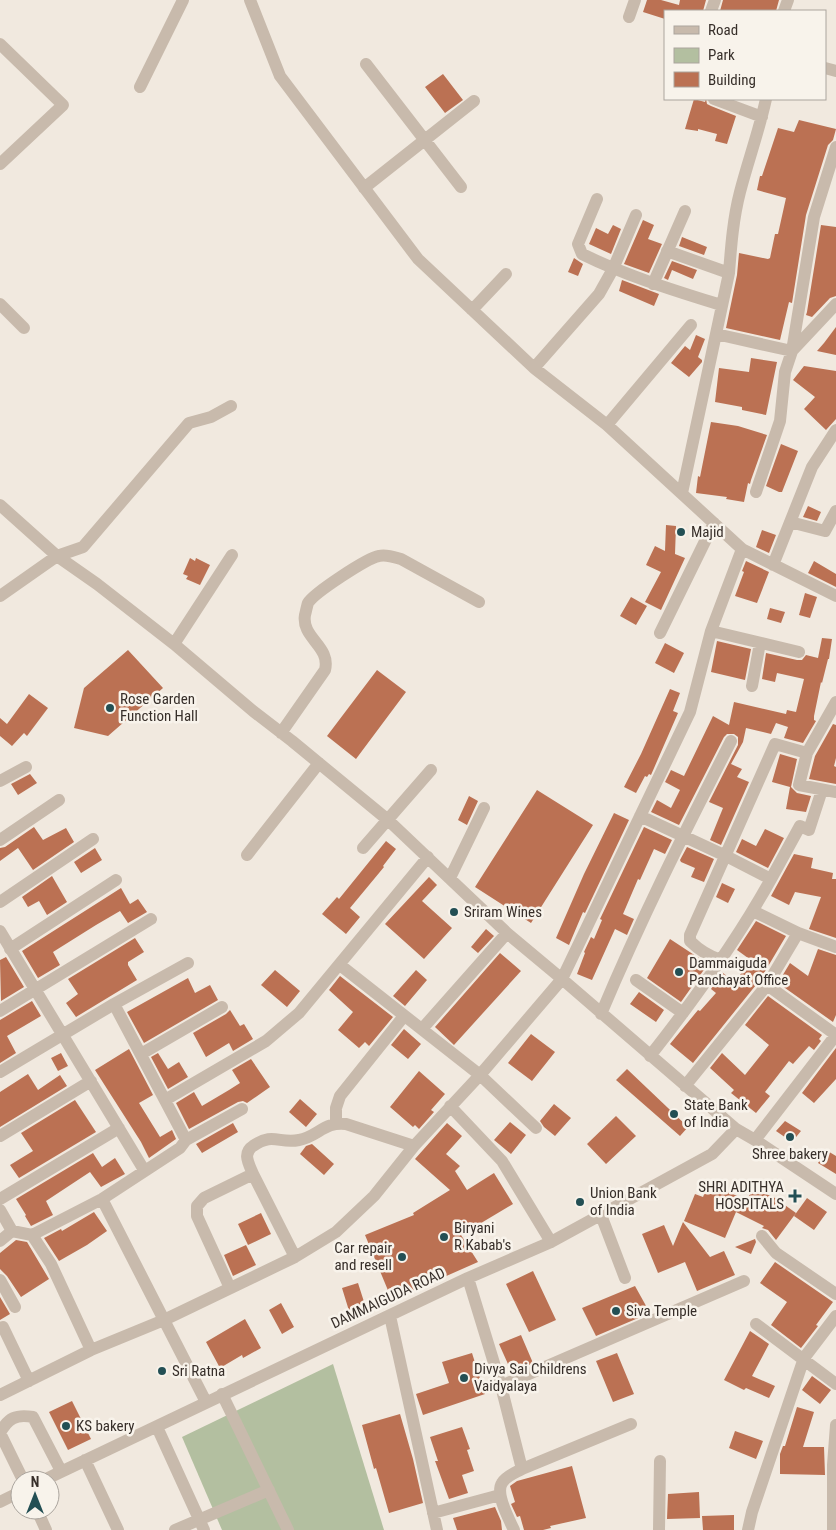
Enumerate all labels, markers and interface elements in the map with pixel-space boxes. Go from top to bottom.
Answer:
legend [664,10,826,100]
text: Road [708,21,738,39]
text: Park [708,46,735,64]
text: Building [708,71,756,89]
place label: Majid [691,523,724,541]
marker: Majid [675,526,687,538]
place label: Rose Garden Function Hall [120,690,198,725]
marker: Rose Garden Function Hall [104,702,116,714]
place label: Sriram Wines [464,903,542,921]
marker: Sriram Wines [448,906,460,918]
place label: Dammaiguda Panchayat Office [689,954,788,989]
marker: Dammaiguda Panchayat Office [673,966,685,978]
place label: State Bank of India [684,1096,748,1131]
marker: State Bank of India [668,1108,680,1120]
marker: Shree bakery [784,1131,796,1143]
place label: Shree bakery [752,1145,828,1163]
place label: SHRI ADITHYA HOSPITALS [698,1178,784,1213]
place label: Union Bank of India [590,1184,657,1219]
marker: SHRI ADITHYA HOSPITALS [788,1189,802,1203]
marker: Union Bank of India [574,1196,586,1208]
place label: Biryani R Kabab's [454,1219,512,1254]
marker: Biryani R Kabab's [438,1231,450,1243]
place label: Car repair and resell [334,1239,392,1274]
marker: Car repair and resell [396,1251,408,1263]
street label: DAMMAIGUDA ROAD [328,1264,448,1332]
place label: Siva Temple [626,1302,697,1320]
marker: Siva Temple [610,1305,622,1317]
place label: Divya Sai Childrens Vaidyalaya [474,1360,587,1395]
place label: Sri Ratna [172,1362,225,1380]
marker: Sri Ratna [156,1365,168,1377]
marker: Divya Sai Childrens Vaidyalaya [458,1372,470,1384]
place label: KS bakery [76,1417,135,1435]
marker: KS bakery [60,1420,72,1432]
north arrow [10,1470,60,1520]
text: N [31,1474,39,1490]

